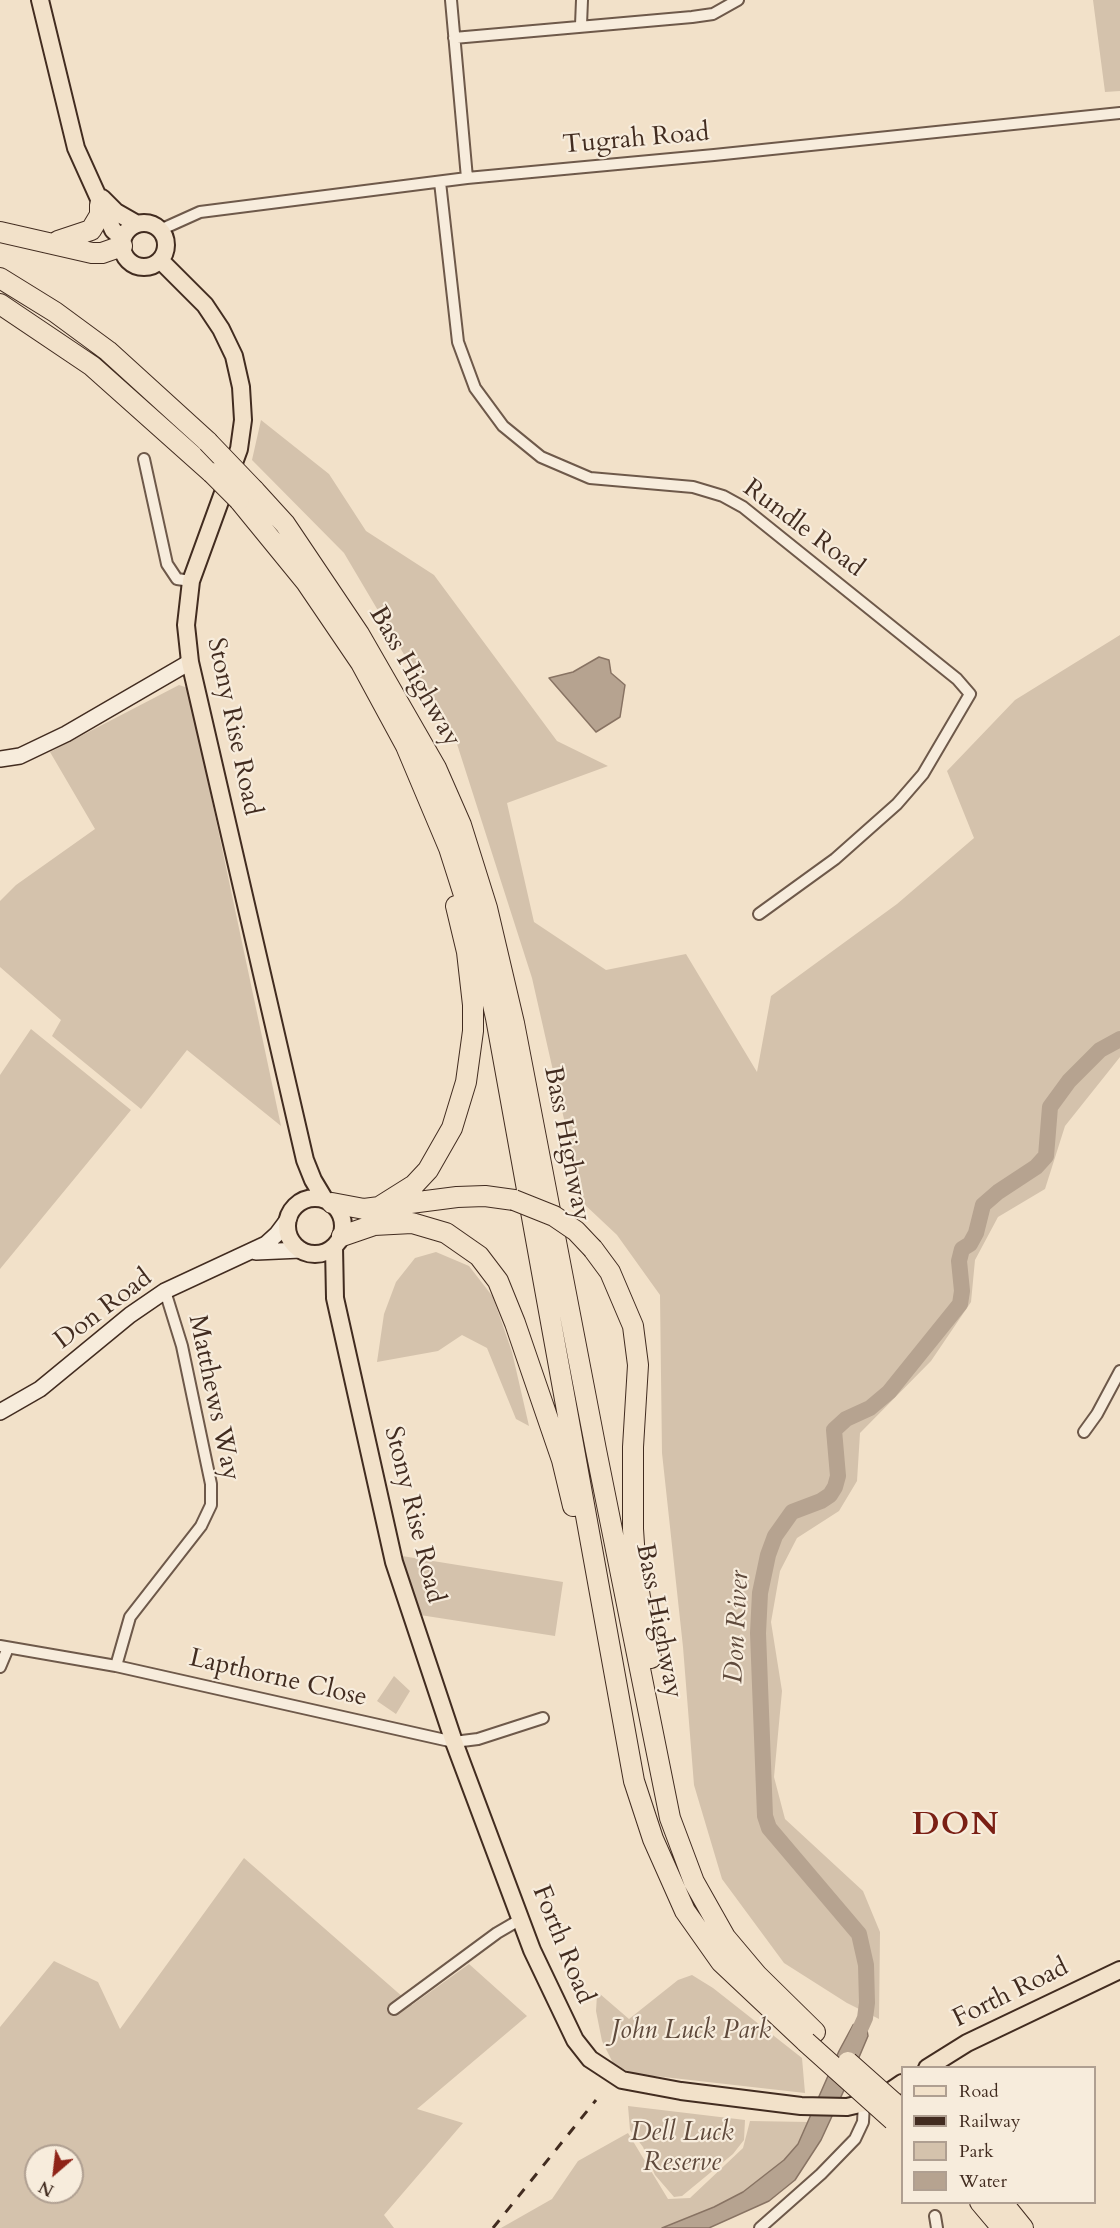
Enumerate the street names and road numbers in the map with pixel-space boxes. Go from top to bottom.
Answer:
street label: Tugrah Road [561,118,711,162]
street label: Rundle Road [736,473,870,585]
street label: Bass Highway [361,601,467,753]
street label: Stony Rise Road [199,635,267,819]
street label: Bass Highway [536,1064,596,1224]
street label: Don Road [49,1263,159,1357]
street label: Matthews Way [180,1312,246,1484]
street label: Stony Rise Road [376,1424,450,1606]
street label: Bass Highway [628,1541,688,1701]
street label: Lapthorne Close [186,1643,370,1715]
street label: Forth Road [524,1881,600,2009]
street label: Forth Road [948,1953,1074,2035]

